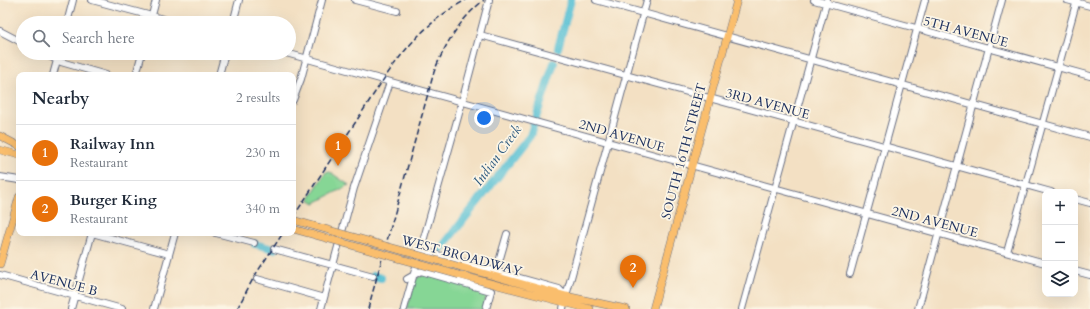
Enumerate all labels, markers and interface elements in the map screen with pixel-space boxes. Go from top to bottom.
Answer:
street label: 5TH AVENUE [921,12,1010,52]
search box [16,16,296,60]
icon: search [30,27,52,49]
text: Search here [62,28,135,48]
street label: SOUTH 16TH STREET [657,81,711,221]
street label: 3RD AVENUE [724,84,812,124]
text: Nearby [32,87,89,110]
text: 2 results [236,89,280,107]
your location [474,108,494,128]
street label: 2ND AVENUE [577,115,667,157]
water label: Indian Creek [469,121,526,190]
pin: 1 [325,133,351,166]
text: Railway Inn [70,134,155,154]
text: 1 [42,144,48,162]
text: 230 m [246,144,280,162]
text: Restaurant [70,154,128,172]
map controls [1042,189,1078,297]
button: + [1042,189,1078,225]
text: Burger King [70,190,157,210]
text: 2 [42,200,48,218]
text: 340 m [246,200,280,218]
street label: 2ND AVENUE [890,202,980,242]
text: Restaurant [70,210,128,228]
button: − [1042,225,1078,261]
street label: WEST BROADWAY [399,231,524,281]
pin: 2 [620,255,646,288]
button: layers [1042,261,1078,297]
street label: AVENUE B [28,265,99,301]

